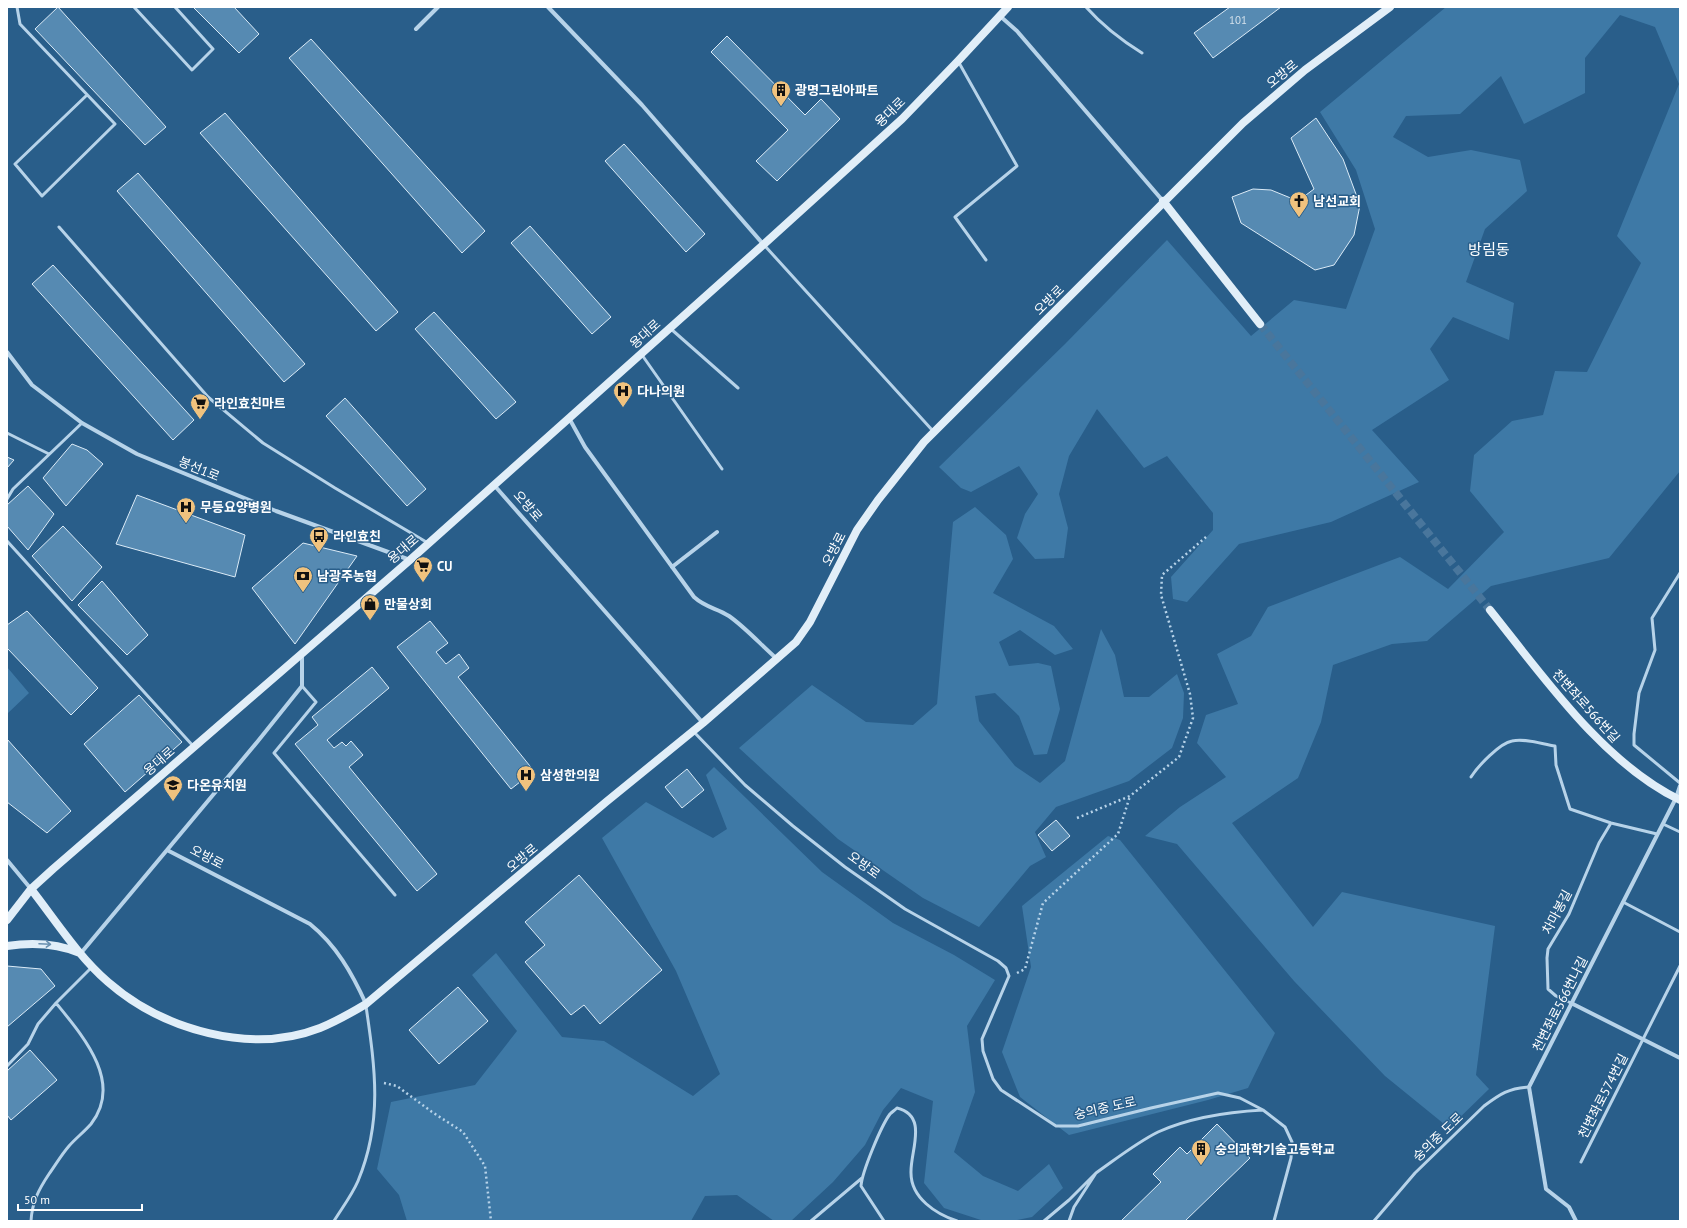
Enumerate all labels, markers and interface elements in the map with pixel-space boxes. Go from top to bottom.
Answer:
house number: 101 [1229,13,1247,27]
street label: 오방로 [1263,56,1301,92]
building icon: 광명그린아파트 [770,79,792,107]
place label: 광명그린아파트 [795,82,879,99]
street label: 용대로 [871,93,909,131]
church icon: 남선교회 [1288,190,1310,218]
place label: 남선교회 [1313,193,1361,210]
district label: 방림동 [1468,240,1510,259]
street label: 오방로 [1030,281,1068,319]
street label: 용대로 [626,316,664,352]
hospital icon: 다나의원 [612,380,634,408]
place label: 다나의원 [637,383,685,400]
supermarket icon: 라인효친마트 [189,392,211,420]
place label: 라인효친마트 [214,395,286,412]
street label: 봉선1로 [176,453,222,485]
street label: 오방로 [510,487,546,525]
hospital icon: 무등요양병원 [175,496,197,524]
place label: 무등요양병원 [200,499,272,516]
bus stop icon: 라인효친 [308,525,330,553]
place label: 라인효친 [333,528,381,545]
street label: 오방로 [818,529,850,569]
street label: 용대로 [384,531,422,567]
supermarket icon: CU [412,555,434,583]
place label: CU [437,558,452,575]
bank icon: 남광주농협 [292,565,314,593]
place label: 남광주농협 [317,568,377,585]
shop icon: 만물상회 [359,593,381,621]
place label: 만물상회 [384,596,432,613]
street label: 천변좌로566번길 [1549,666,1623,746]
street label: 용대로 [140,743,178,779]
hospital icon: 삼성한의원 [515,764,537,792]
place label: 삼성한의원 [540,767,600,784]
school or university icon: 다온유치원 [162,774,184,802]
place label: 다온유치원 [187,777,247,794]
street label: 오방로 [503,840,541,876]
street label: 오방로 [187,841,227,873]
street label: 오방로 [844,848,884,882]
street label: 차마봉길 [1538,887,1576,937]
one-way arrow [38,940,51,947]
street label: 천변좌로566번나길 [1529,953,1591,1055]
street label: 천변좌로574번길 [1574,1051,1632,1141]
street label: 숭의중 도로 [1072,1093,1138,1123]
street label: 숭의중 도로 [1409,1109,1467,1165]
building icon: 숭의과학기술고등학교 [1190,1138,1212,1166]
place label: 숭의과학기술고등학교 [1215,1141,1335,1158]
scale bar [18,1186,142,1212]
text: 50 m [24,1192,50,1207]

